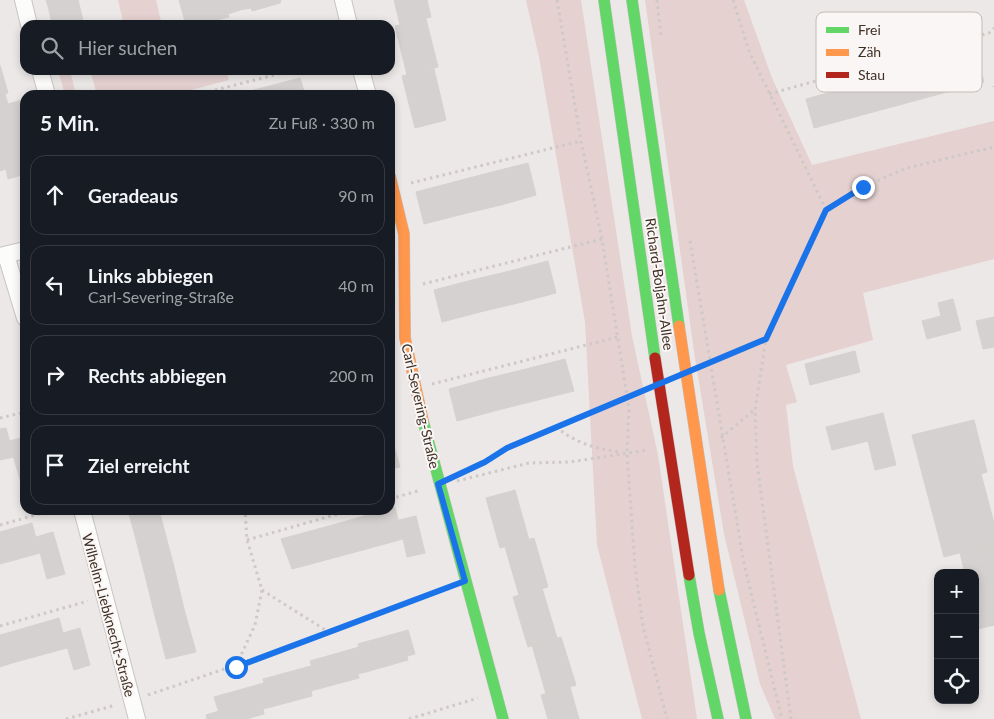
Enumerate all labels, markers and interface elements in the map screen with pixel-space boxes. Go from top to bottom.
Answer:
legend [816,12,982,92]
search box [20,20,395,75]
text: Frei [858,21,881,38]
icon: search [38,34,66,62]
text: Hier suchen [78,36,177,59]
text: Zäh [858,43,881,60]
text: Stau [858,66,885,83]
text: 5 Min. [40,110,99,135]
text: Zu Fuß · 330 m [269,113,375,132]
route end [852,176,875,199]
icon: ahead [41,181,69,209]
text: Geradeaus [88,184,178,207]
text: 90 m [338,186,374,205]
street label: Richard-Boljahn-Allee [642,217,678,351]
text: Links abbiegen [88,264,213,287]
icon: left [41,271,69,299]
text: 40 m [338,276,374,295]
text: Carl-Severing-Straße [88,287,234,306]
street label: Carl-Severing-Straße [398,342,444,470]
icon: right [41,361,69,389]
text: Rechts abbiegen [88,364,226,387]
text: 200 m [329,366,374,385]
icon: arrive [41,451,69,479]
text: Ziel erreicht [88,454,190,477]
street label: Wilhelm-Liebknecht-Straße [79,531,139,699]
map controls [934,569,979,704]
button: + [934,569,979,614]
button: − [934,614,979,659]
route start [225,656,248,679]
button: locate [934,659,979,704]

